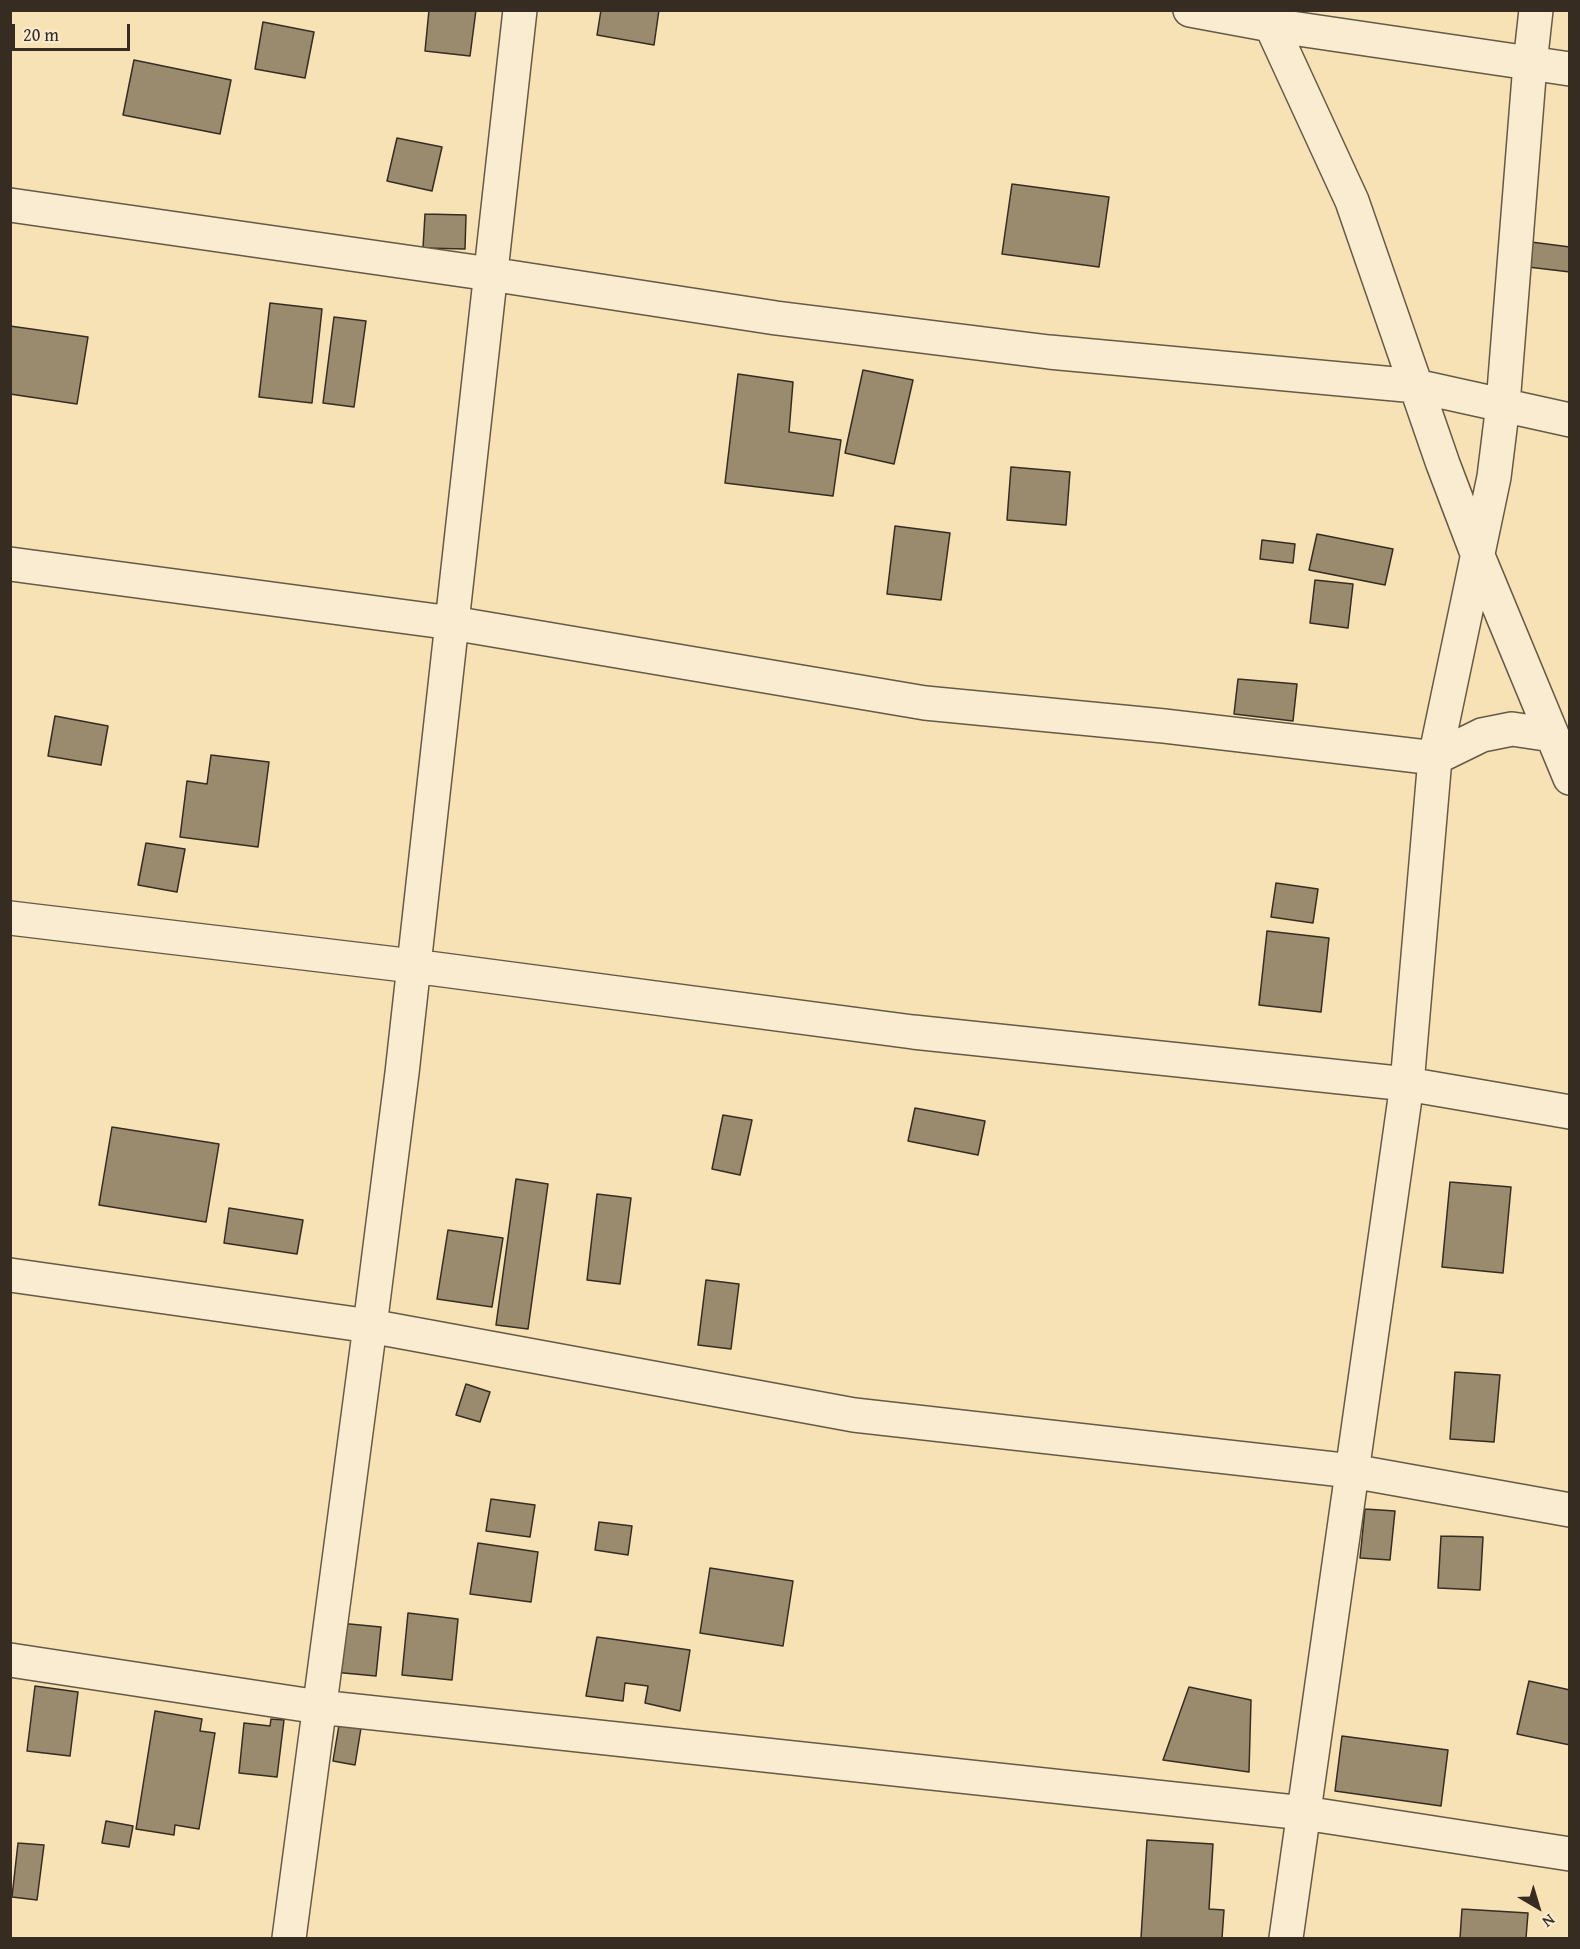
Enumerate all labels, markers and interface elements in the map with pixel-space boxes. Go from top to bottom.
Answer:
scale bar [15,12,134,50]
text: 20 m [23,21,59,48]
north arrow [1508,1877,1568,1937]
text: N [1537,1908,1561,1934]

